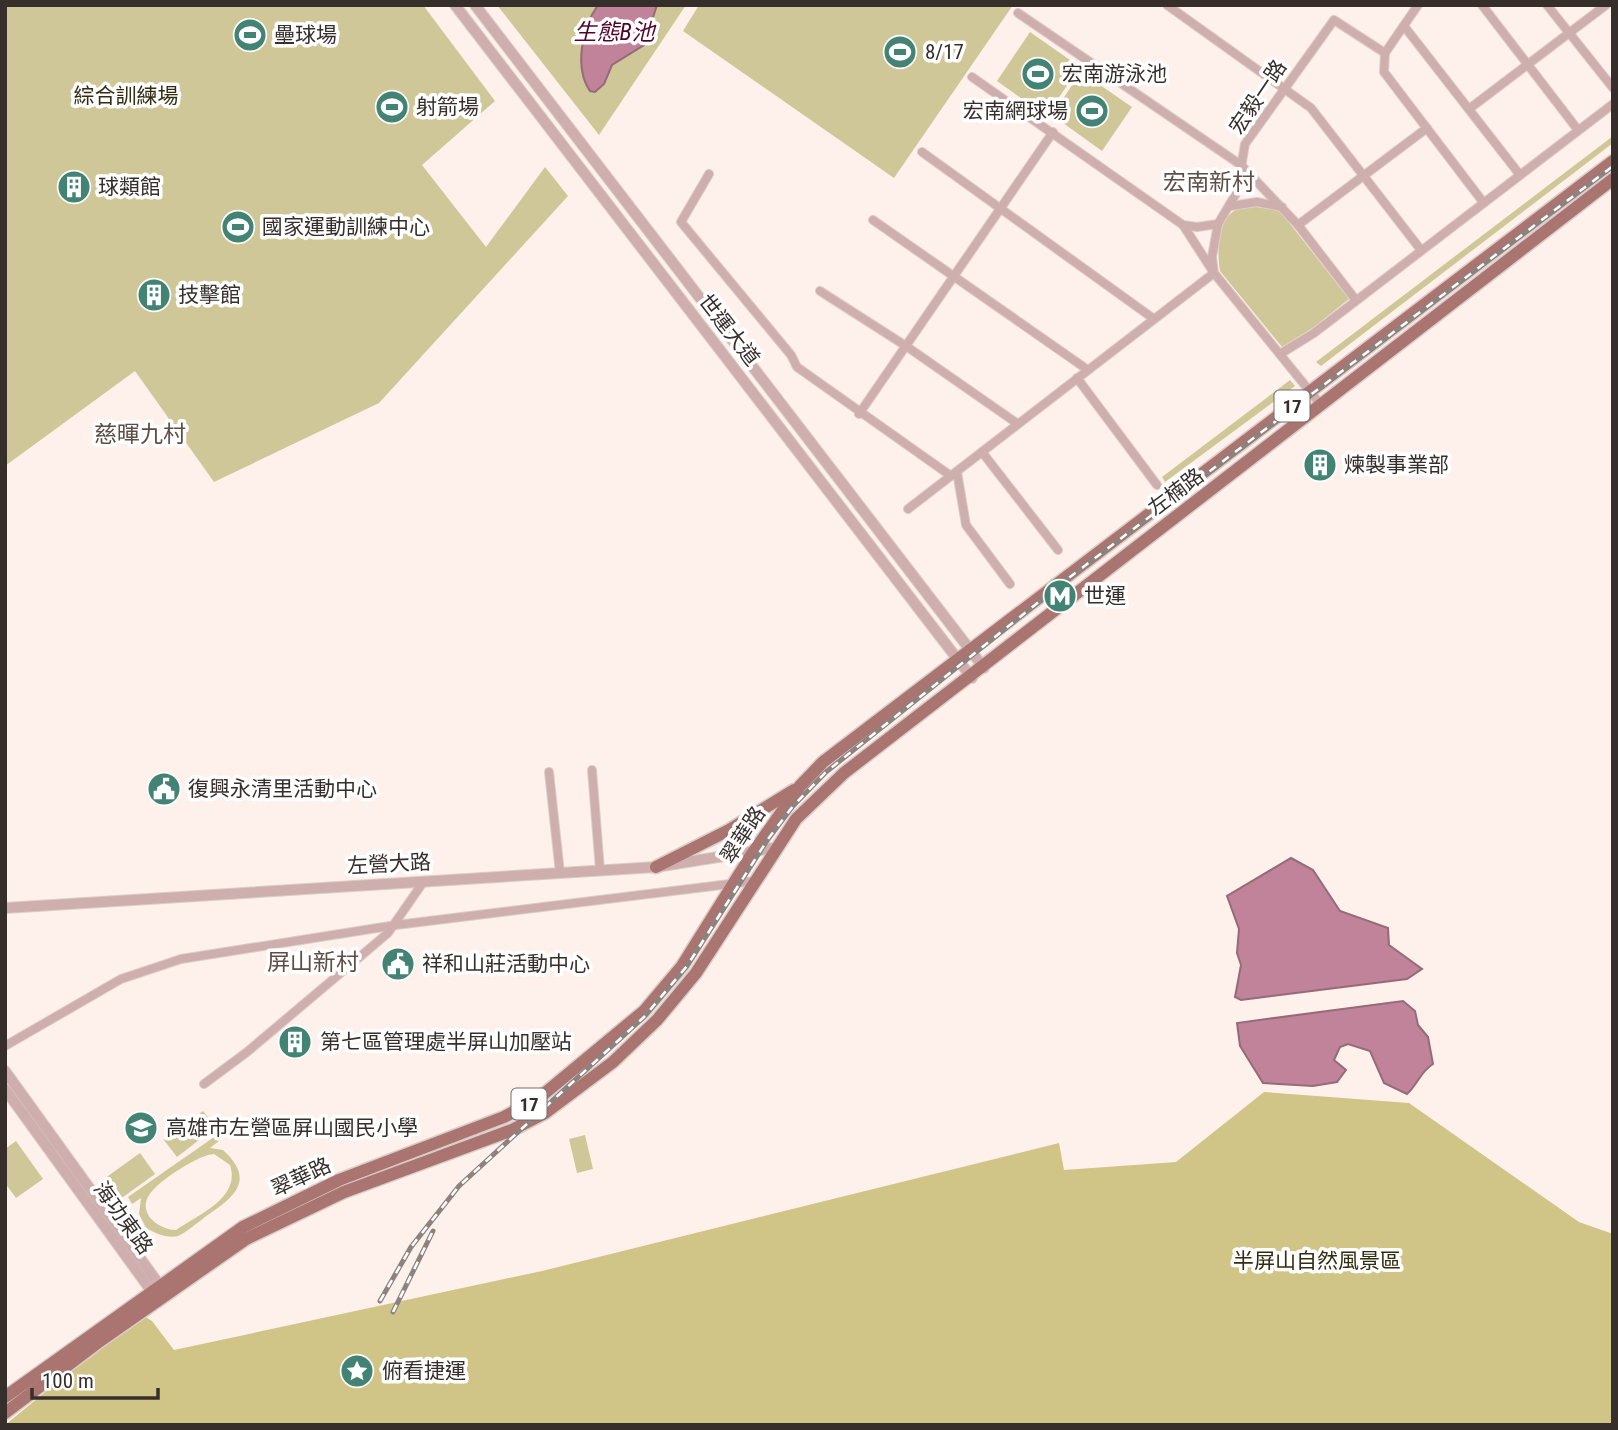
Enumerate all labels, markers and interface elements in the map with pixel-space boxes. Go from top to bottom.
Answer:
sports icon: 壘球場 [231,16,269,54]
water label: 生態B池 [573,19,657,46]
place label: 壘球場 [274,23,337,47]
sports icon: 8/17 [881,33,919,71]
place label: 8/17 [925,40,964,64]
sports icon: 宏南游泳池 [1019,55,1057,93]
street label: 宏毅一路 [1225,55,1291,139]
place label: 宏南游泳池 [1062,62,1167,86]
park label: 綜合訓練場 [74,84,179,108]
sports icon: 射箭場 [373,88,411,126]
sports icon: 宏南網球場 [1073,92,1111,130]
place label: 射箭場 [416,95,479,119]
place label: 宏南網球場 [963,99,1068,123]
building icon: 球類館 [55,168,93,206]
district label: 宏南新村 [1163,169,1255,196]
place label: 球類館 [98,175,161,199]
sports icon: 國家運動訓練中心 [219,208,257,246]
place label: 國家運動訓練中心 [262,215,430,239]
building icon: 技擊館 [135,276,173,314]
place label: 技擊館 [178,283,241,307]
street label: 世運大道 [694,290,764,370]
road number: 17 [1274,390,1310,422]
district label: 慈暉九村 [94,421,186,448]
building icon: 煉製事業部 [1301,446,1339,484]
place label: 煉製事業部 [1344,453,1449,477]
street label: 左楠路 [1144,463,1208,521]
metro station icon: 世運 [1041,577,1079,615]
place label: 世運 [1084,584,1126,608]
public building icon: 復興永清里活動中心 [145,770,183,808]
place label: 復興永清里活動中心 [188,777,377,801]
street label: 翠華路 [716,802,770,868]
street label: 左營大路 [346,850,432,878]
public building icon: 祥和山莊活動中心 [379,945,417,983]
district label: 屏山新村 [267,949,359,976]
place label: 祥和山莊活動中心 [422,952,590,976]
building icon: 第七區管理處半屏山加壓站 [276,1023,314,1061]
place label: 第七區管理處半屏山加壓站 [320,1030,572,1054]
road number: 17 [512,1088,546,1120]
school or university icon: 高雄市左營區屏山國民小學 [122,1109,160,1147]
place label: 高雄市左營區屏山國民小學 [166,1116,418,1140]
street label: 翠華路 [267,1153,335,1201]
street label: 海功東路 [89,1177,157,1259]
park label: 半屏山自然風景區 [1233,1249,1401,1273]
place icon: 俯看捷運 [338,1352,376,1390]
scale bar [32,1356,158,1400]
place label: 俯看捷運 [382,1359,466,1383]
text: 100 m [42,1369,94,1393]

